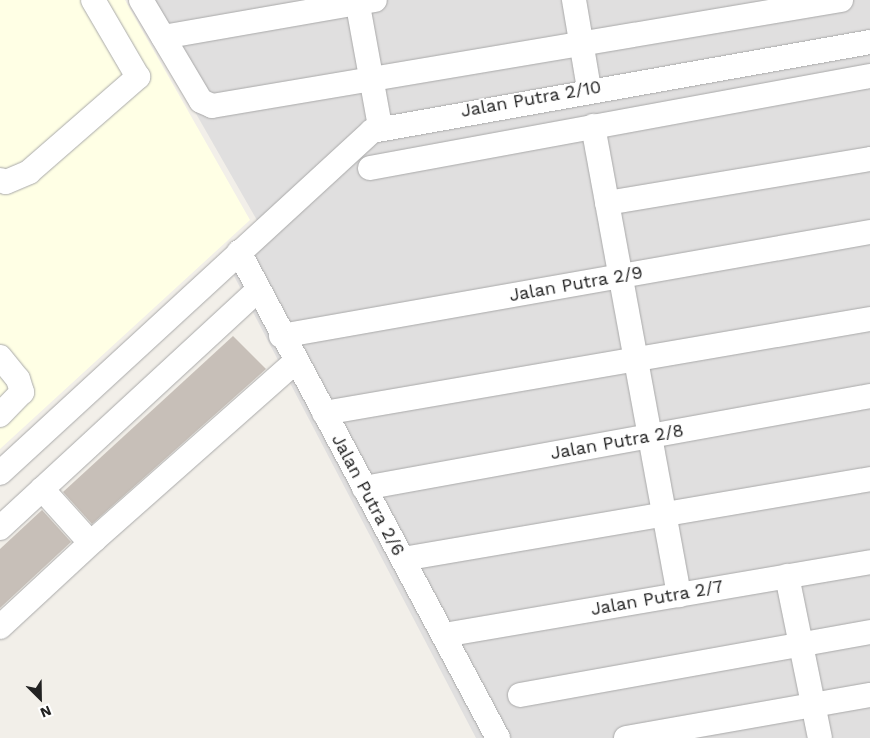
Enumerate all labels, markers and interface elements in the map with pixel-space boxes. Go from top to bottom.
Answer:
street label: Jalan Putra 2/10 [459,76,603,122]
street label: Jalan Putra 2/9 [507,262,645,306]
street label: Jalan Putra 2/8 [549,420,685,464]
street label: Jalan Putra 2/6 [327,430,409,560]
street label: Jalan Putra 2/7 [589,576,725,620]
north arrow [15,673,65,723]
text: N [38,702,54,721]

